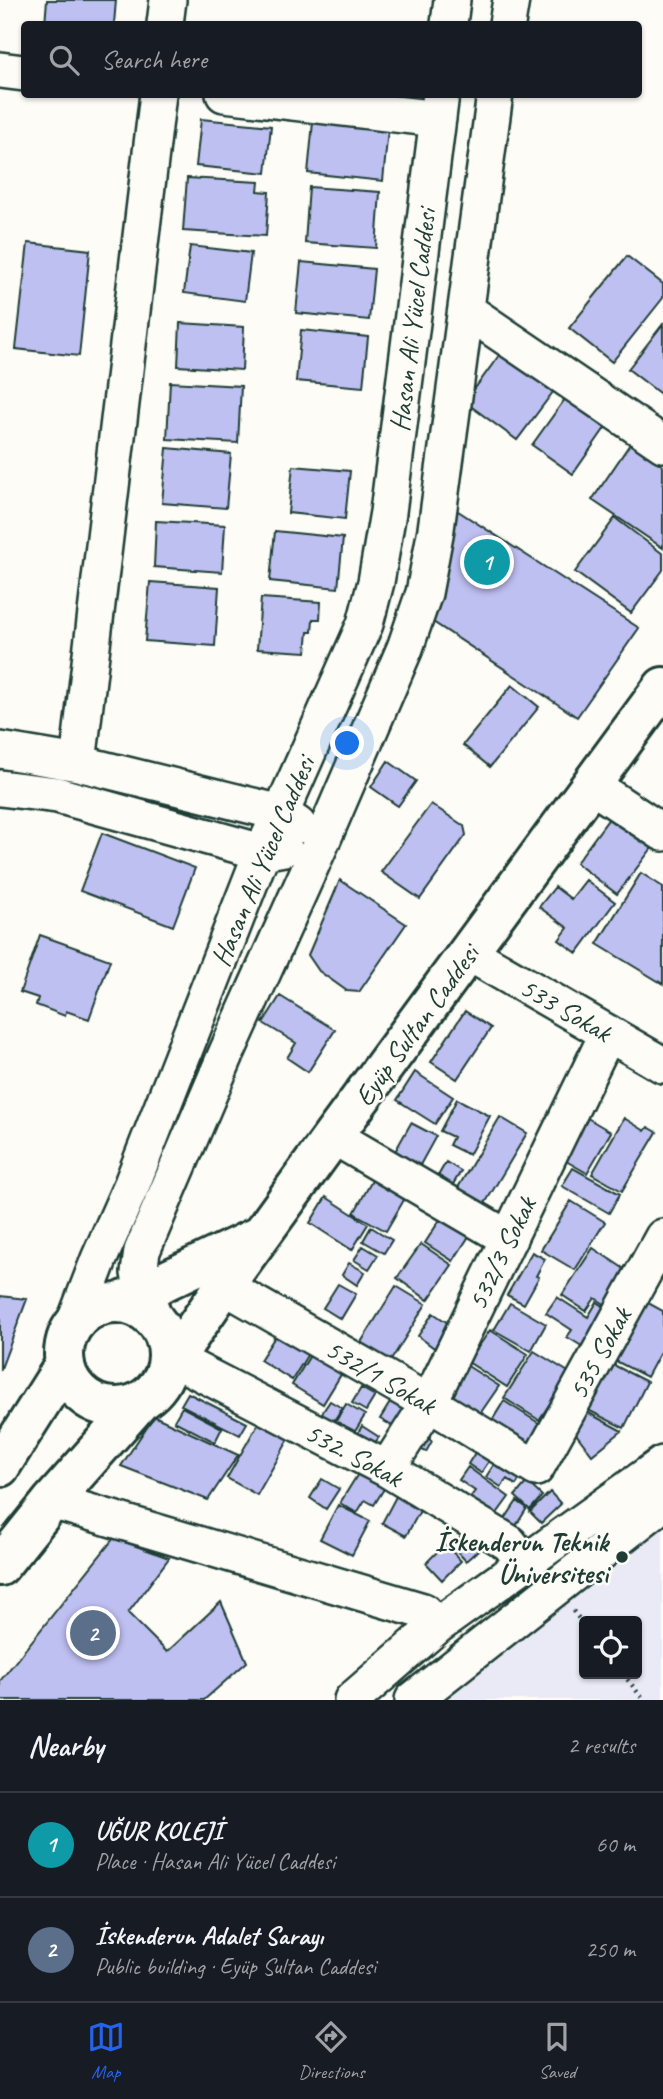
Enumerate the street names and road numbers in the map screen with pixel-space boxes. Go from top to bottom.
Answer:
street label: Hasan Ali Yücel Caddesi [381,203,444,434]
street label: Hasan Ali Yücel Caddesi [203,748,324,971]
street label: Eyüp Sultan Caddesi [346,935,489,1113]
street label: 533 Sokak [514,969,619,1050]
street label: 532/3 Sokak [459,1189,545,1315]
street label: 535 Sokak [560,1300,640,1405]
street label: 532/1 Sokak [319,1331,444,1423]
street label: 532. Sokak [299,1414,410,1495]

